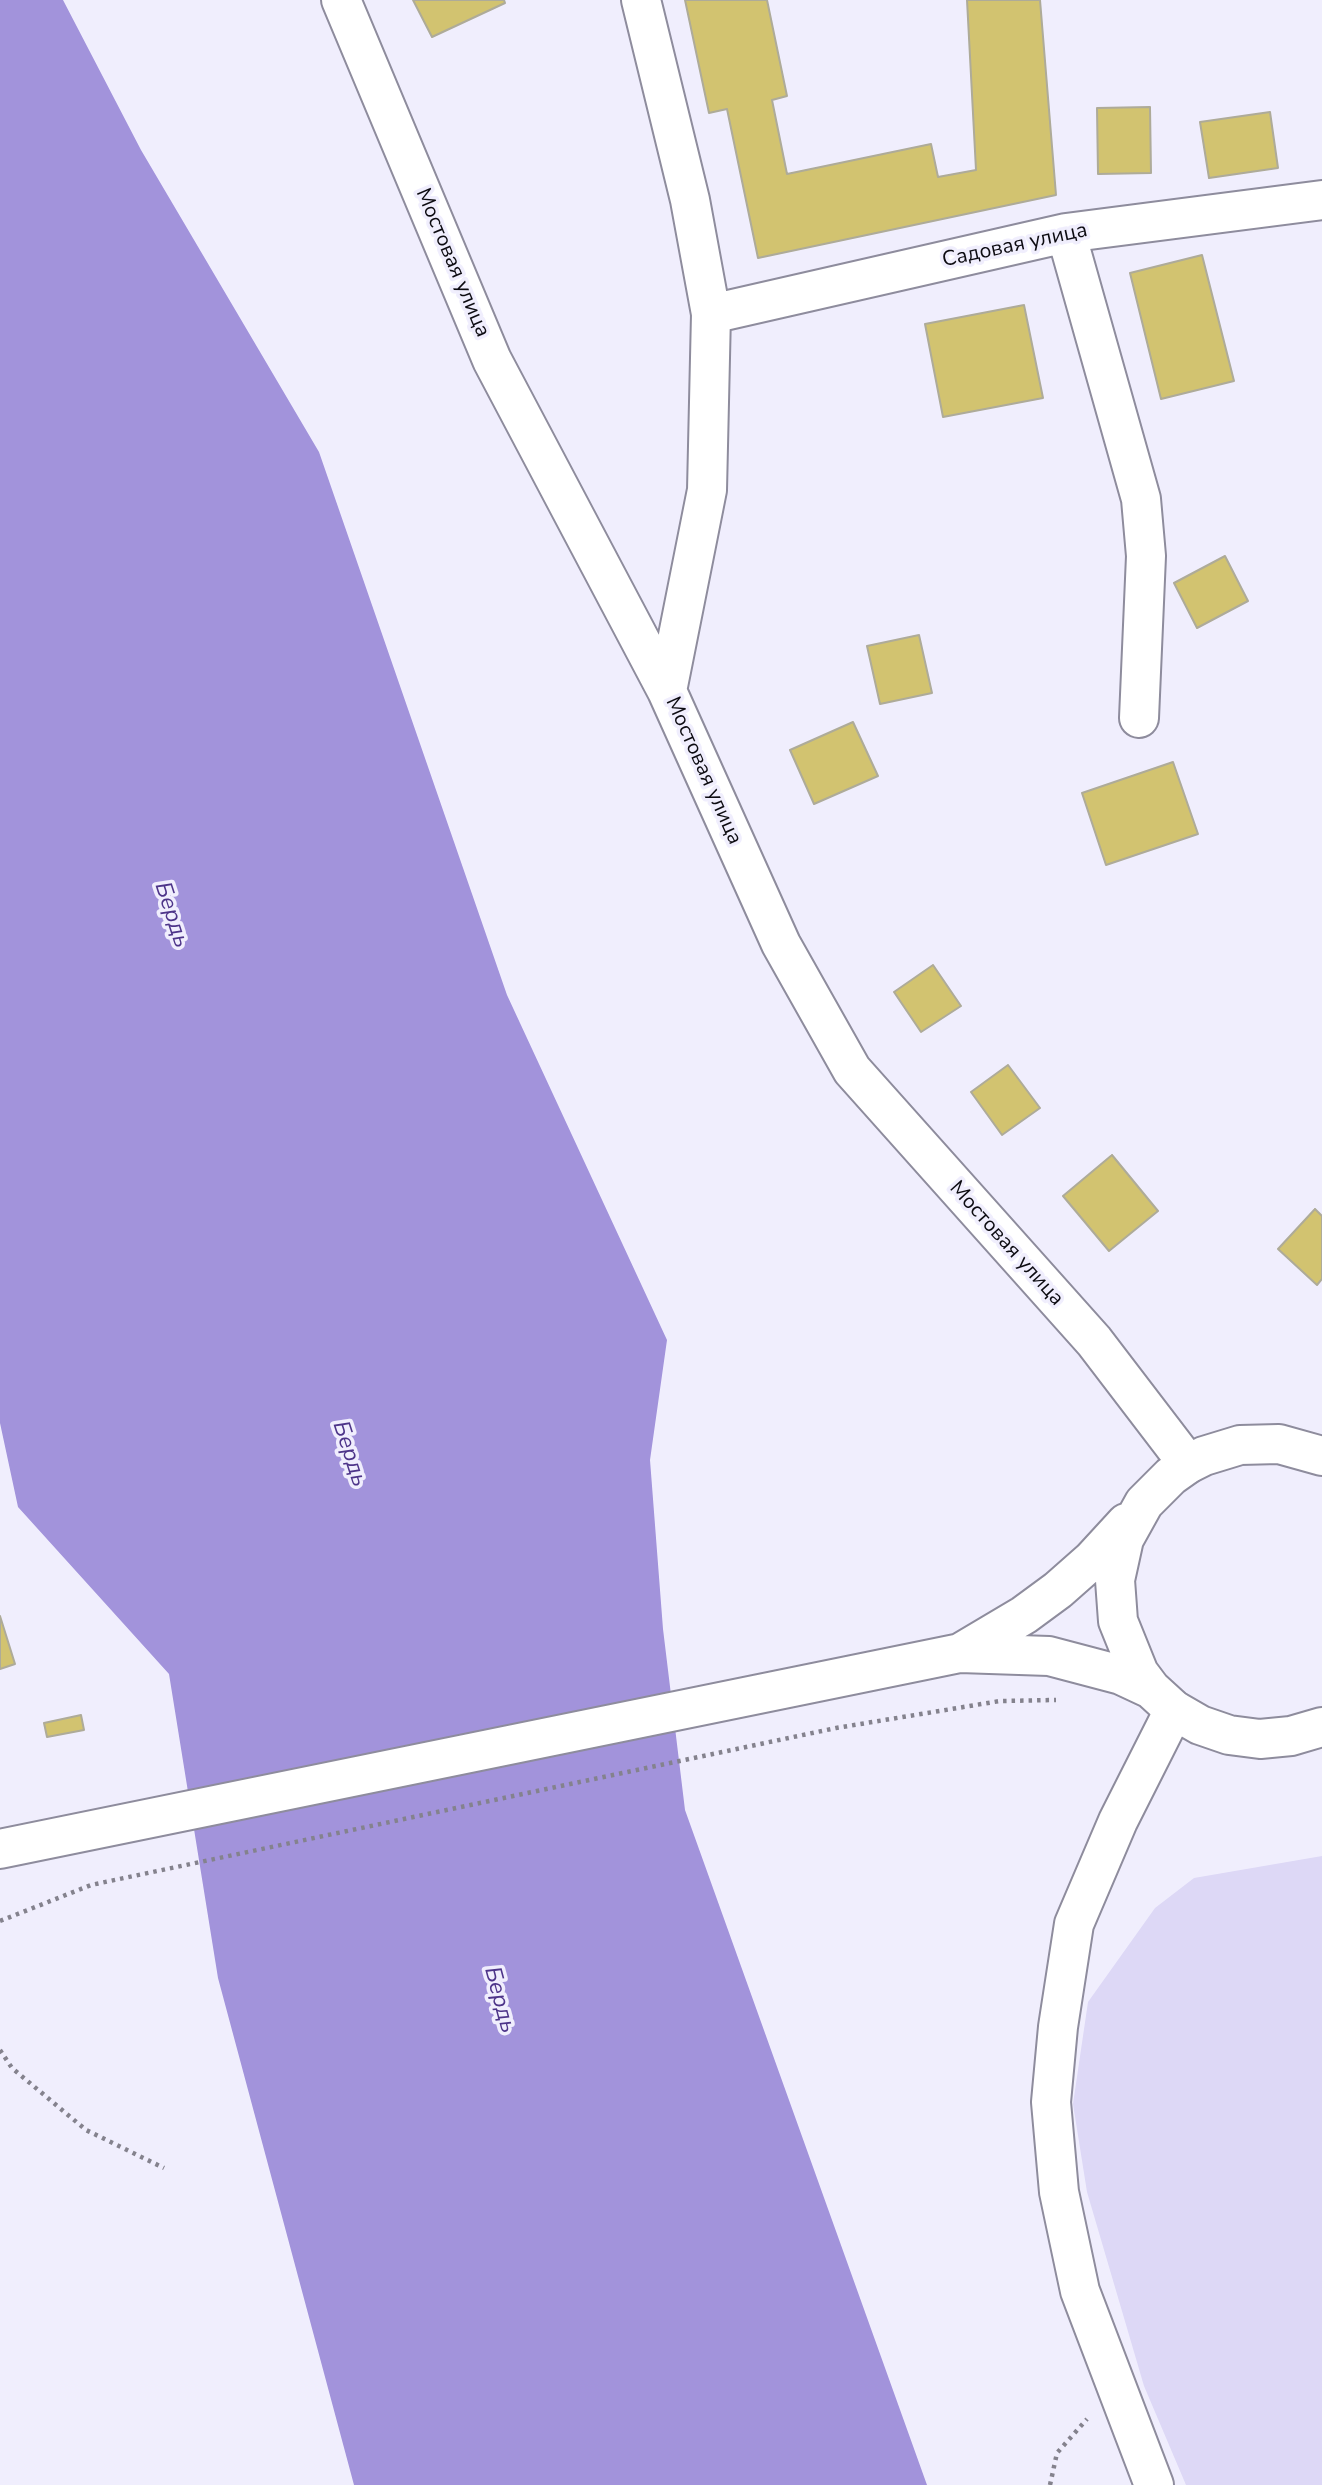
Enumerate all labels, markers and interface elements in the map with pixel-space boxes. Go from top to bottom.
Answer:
street label: Мостовая улица [409,185,495,341]
street label: Садовая улица [940,218,1090,274]
street label: Мостовая улица [659,693,747,849]
water label: Бердь [147,879,195,951]
street label: Мостовая улица [943,1176,1069,1312]
water label: Бердь [325,1418,373,1490]
water label: Бердь [477,1964,521,2036]

